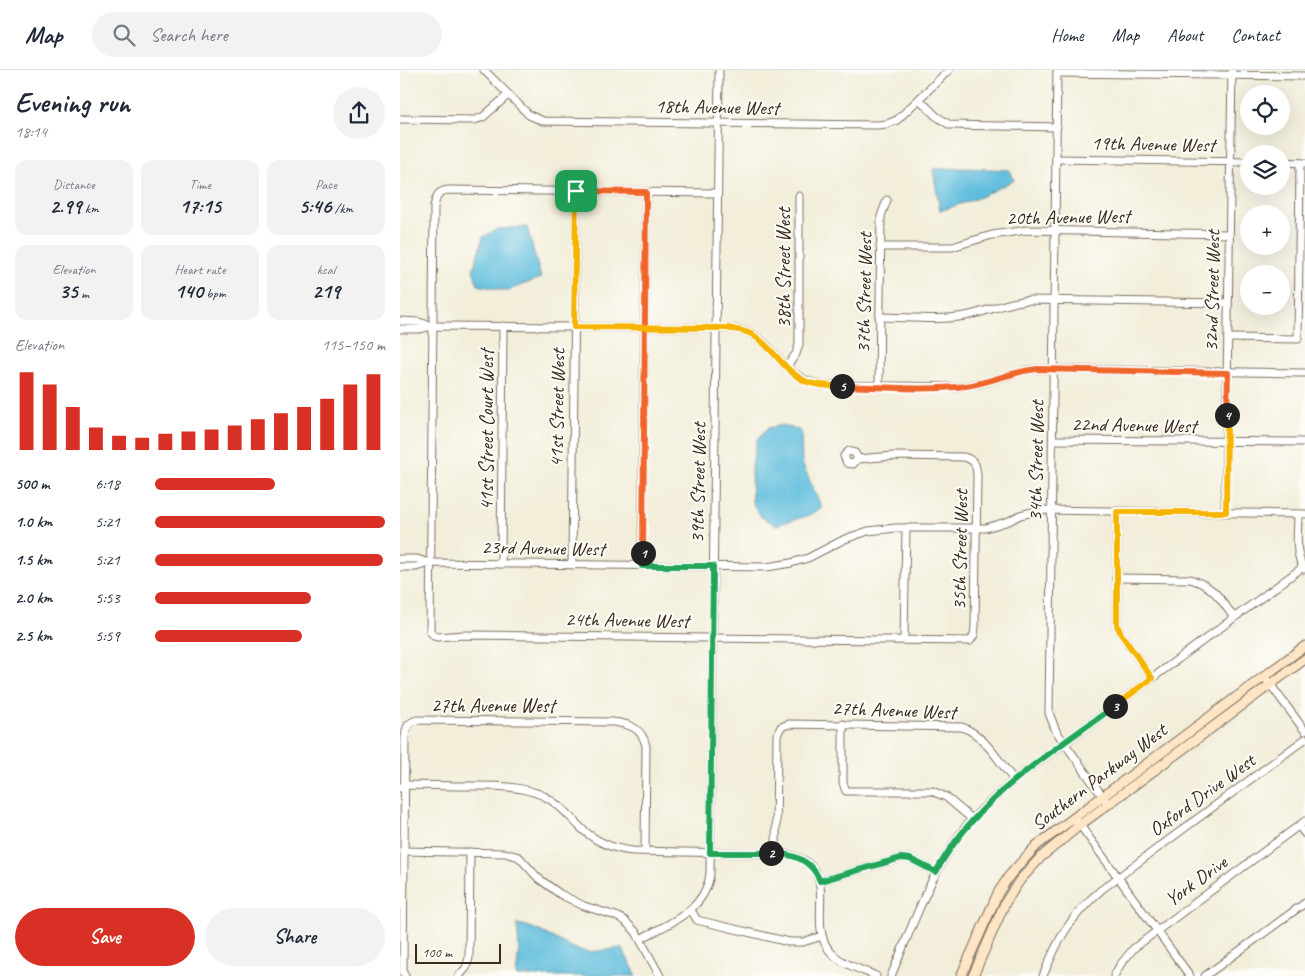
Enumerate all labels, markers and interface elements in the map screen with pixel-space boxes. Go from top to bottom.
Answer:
search box [92,12,442,57]
text: Map [25,20,62,50]
icon: search [110,21,138,49]
text: Search here [150,23,228,47]
text: Home [1051,24,1084,46]
text: Map [1112,24,1139,46]
text: About [1167,24,1203,46]
text: Contact [1231,24,1280,46]
text: Evening run [15,85,130,120]
map controls [1240,85,1290,315]
button: locate [1240,85,1290,135]
button: share [333,87,385,139]
street label: 18th Avenue West [655,93,783,121]
text: 18:14 [15,122,47,142]
street label: 19th Avenue West [1091,130,1219,158]
button: layers [1240,145,1290,195]
pin [555,170,597,212]
text: Distance [53,176,95,193]
text: Time [189,176,211,193]
text: Pace [315,176,337,193]
icon: arrive [562,177,590,205]
text: 2.99 [49,193,81,219]
text: 17:15 [179,193,221,219]
text: 5:46 [299,193,331,219]
text: km [81,200,99,217]
text: /km [331,200,353,217]
street label: 20th Avenue West [1006,203,1134,231]
street label: 38th Street West [771,205,796,328]
button: + [1240,205,1290,255]
street label: 32nd Street West [1198,227,1226,352]
street label: 37th Street West [850,230,878,354]
text: Elevation [52,261,96,278]
text: Heart rate [174,261,226,278]
text: kcal [317,261,335,278]
button: − [1240,265,1290,315]
text: 35 [59,278,78,304]
text: 140 [175,278,203,304]
text: 219 [312,278,340,304]
text: m [78,285,89,302]
text: bpm [203,285,225,302]
text: Elevation [15,335,64,355]
text: 115–150 m [322,335,385,355]
street label: 41st Street Court West [474,346,499,511]
street label: 41st Street West [543,346,571,468]
pin: 5 [830,374,854,398]
text: 5 [839,378,846,395]
street label: 34th Street West [1022,398,1050,522]
pin: 4 [1214,402,1240,428]
text: 4 [1224,407,1231,424]
street label: 22nd Avenue West [1071,411,1200,439]
street label: 39th Street West [684,420,712,544]
text: 500 m [15,474,49,494]
text: 6:18 [95,474,120,494]
street label: 35th Street West [946,487,974,611]
text: 1.0 km [15,512,52,532]
text: 5:21 [95,512,120,532]
street label: 23rd Avenue West [481,534,608,562]
pin: 1 [630,540,656,566]
text: 1 [640,545,647,562]
text: 1.5 km [15,550,52,570]
text: 5:21 [95,550,120,570]
text: 2.0 km [15,588,52,608]
text: 5:53 [95,588,120,608]
street label: 24th Avenue West [565,606,693,634]
text: 2.5 km [15,626,52,646]
text: 5:59 [95,626,120,646]
street label: 27th Avenue West [431,693,558,718]
pin: 3 [1102,694,1128,718]
street label: 27th Avenue West [832,695,960,725]
text: 3 [1112,698,1119,715]
street label: Southern Parkway West [1026,716,1174,836]
street label: Oxford Drive West [1144,747,1262,842]
pin: 2 [758,840,784,866]
text: 2 [768,845,775,862]
street label: York Drive [1160,849,1233,912]
button: Save [15,908,195,966]
button: Share [205,908,385,966]
scale bar [415,941,501,964]
text: 100 m [422,944,452,961]

